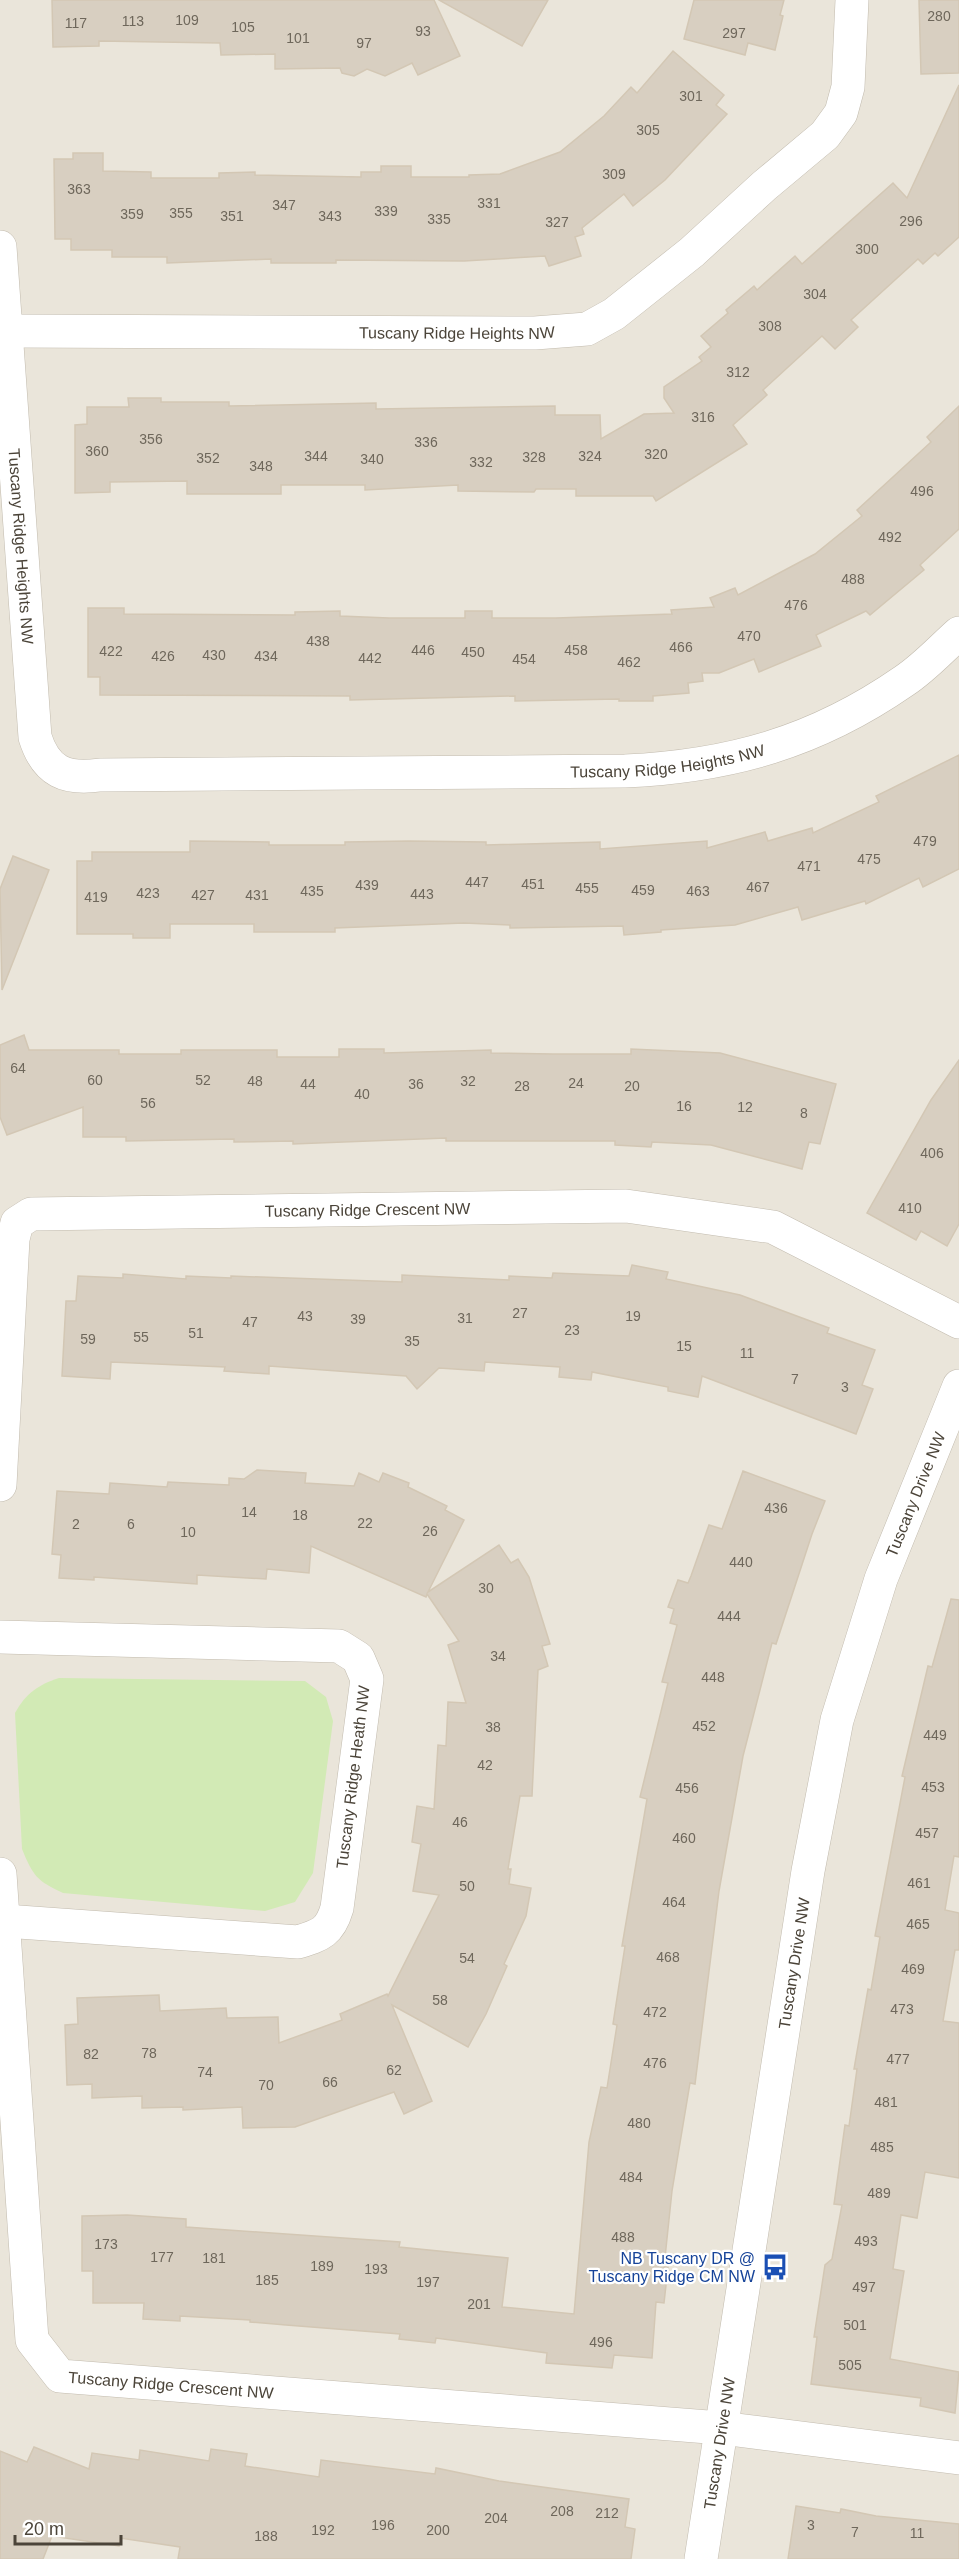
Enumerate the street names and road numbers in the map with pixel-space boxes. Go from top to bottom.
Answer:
street label: Tuscany Ridge Heights NW [359,323,557,342]
street label: Tuscany Ridge Heights NW [6,448,37,646]
street label: Tuscany Ridge Heights NW [570,741,767,780]
street label: Tuscany Ridge Crescent NW [264,1200,471,1219]
street label: Tuscany Drive NW [882,1429,948,1559]
street label: Tuscany Ridge Heath NW [333,1684,373,1870]
street label: Tuscany Drive NW [775,1895,812,2030]
street label: Tuscany Ridge Crescent NW [68,2368,275,2401]
street label: Tuscany Drive NW [700,2376,738,2510]

